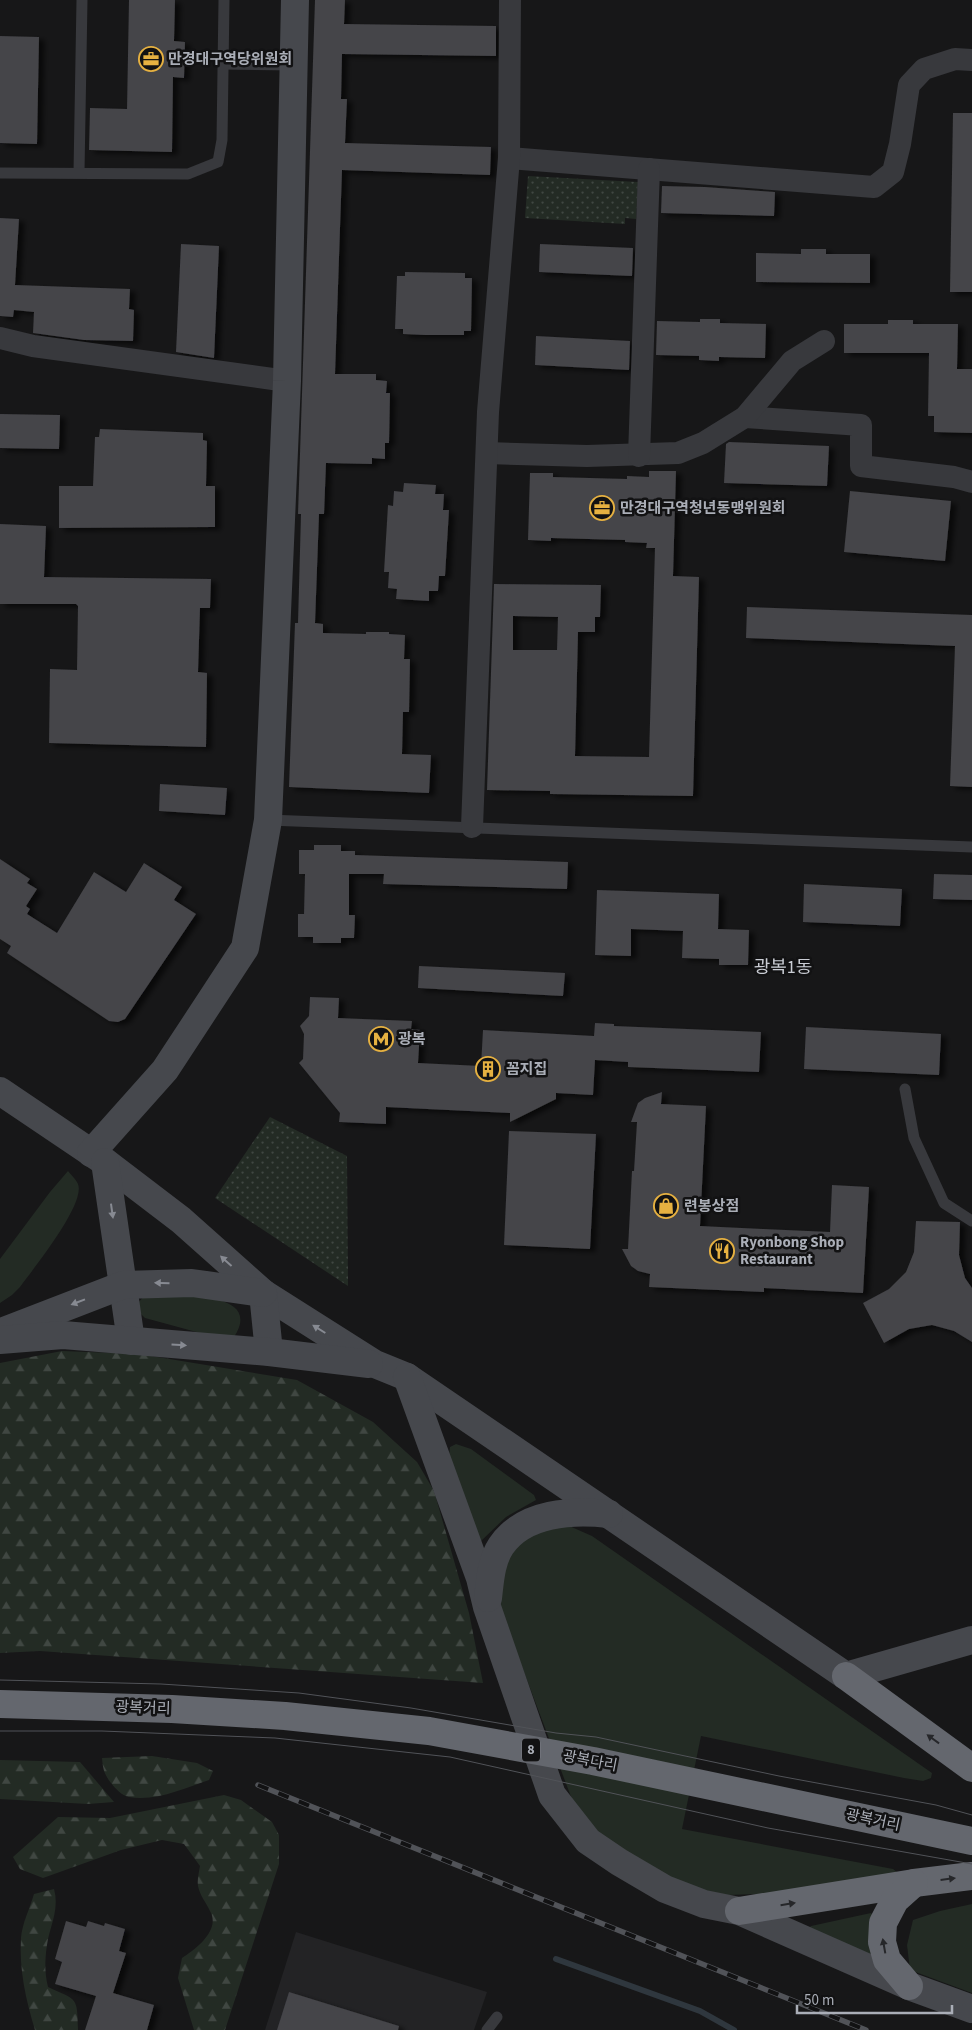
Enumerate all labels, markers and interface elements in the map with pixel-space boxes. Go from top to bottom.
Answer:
office icon: 만경대구역당위원회 [138,46,164,72]
place label: 만경대구역당위원회 [168,49,292,70]
office icon: 만경대구역청년동맹위원회 [589,495,615,521]
place label: 만경대구역청년동맹위원회 [620,498,786,519]
district label: 광복1동 [754,955,812,980]
metro station icon: 광복 [368,1026,394,1052]
place label: 광복 [398,1029,426,1050]
building icon: 꼼지집 [475,1056,501,1082]
place label: 꼼지집 [506,1059,547,1080]
shop icon: 련봉상점 [653,1193,679,1219]
place label: 련봉상점 [684,1196,739,1217]
one-way arrow [109,1203,117,1219]
place label: Ryonbong Shop Restaurant [740,1232,845,1270]
restaurant icon: Ryonbong Shop Restaurant [709,1238,735,1264]
one-way arrow [221,1255,233,1267]
one-way arrow [154,1279,170,1287]
one-way arrow [70,1298,85,1306]
one-way arrow [312,1324,326,1334]
one-way arrow [172,1341,188,1349]
street label: 광복거리 [115,1697,171,1719]
one-way arrow [926,1734,940,1744]
road number: 8 [522,1738,540,1762]
street label: 광복다리 [561,1745,619,1777]
street label: 광복거리 [844,1804,902,1836]
one-way arrow [940,1875,956,1883]
one-way arrow [780,1899,796,1907]
one-way arrow [880,1937,888,1953]
scale bar [797,1982,952,2014]
text: 50 m [804,1990,834,2011]

